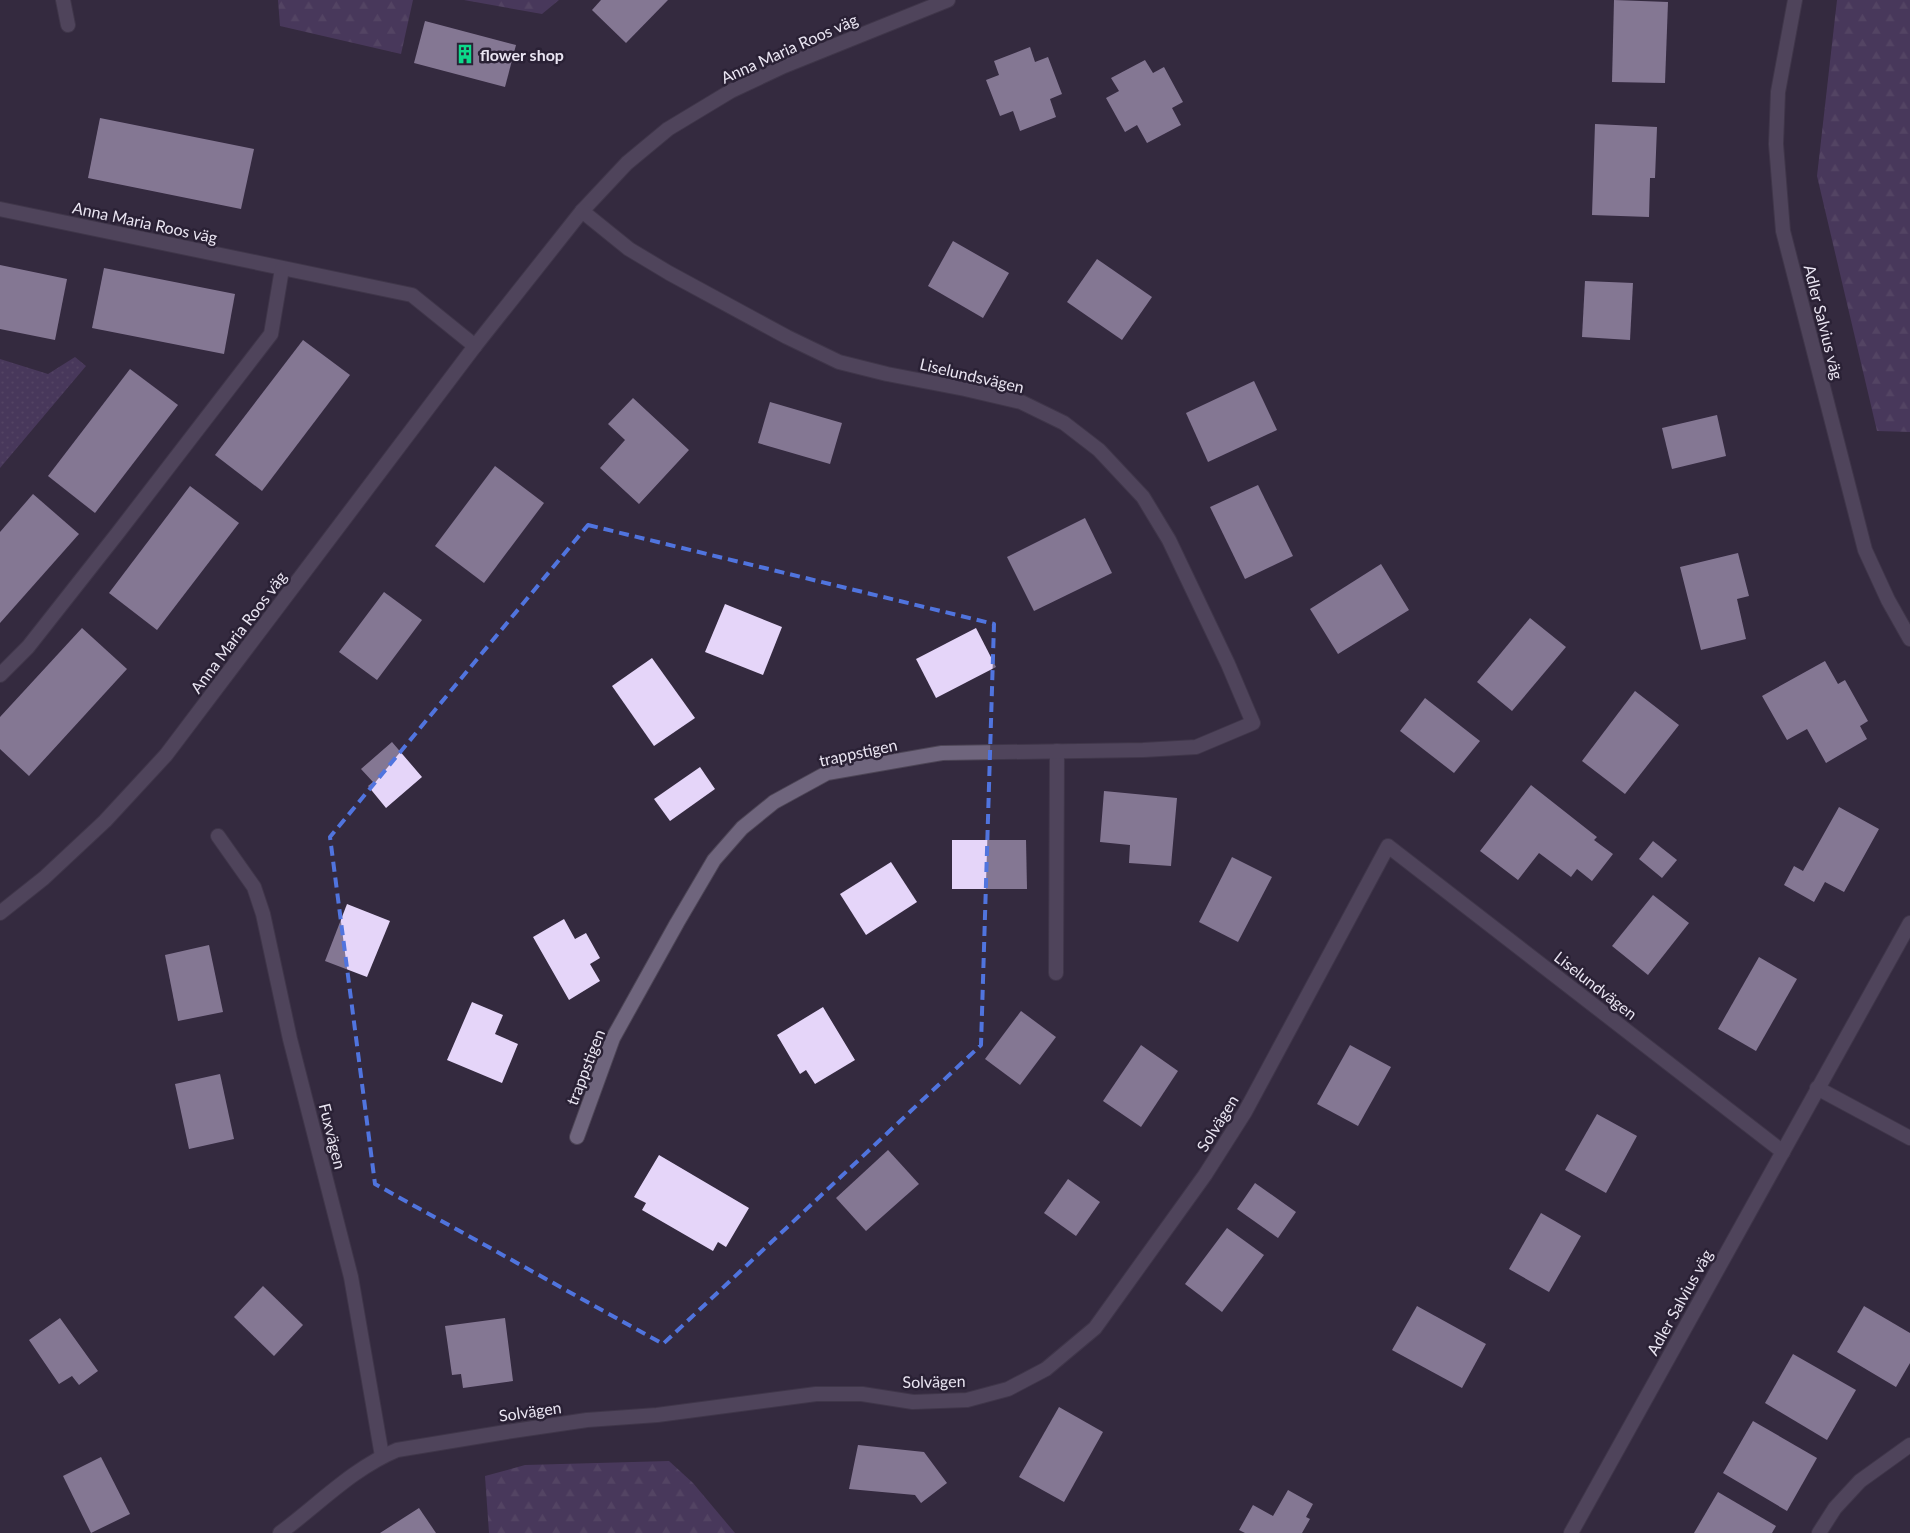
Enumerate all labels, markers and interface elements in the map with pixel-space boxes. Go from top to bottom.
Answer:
street label: Anna Maria Roos väg [718,9,860,87]
building icon: flower shop [454,43,476,65]
place label: flower shop [480,45,564,64]
street label: Anna Maria Roos väg [71,197,219,247]
street label: Adler Salvius väg [1801,263,1847,381]
street label: Liselundsvägen [918,354,1026,396]
street label: Anna Maria Roos väg [186,567,290,697]
street label: trappstigen [817,734,899,770]
street label: Liselundvägen [1551,947,1641,1023]
street label: trappstigen [562,1026,608,1108]
street label: Solvägen [1192,1091,1242,1155]
street label: Fuxvägen [316,1101,350,1171]
street label: Adler Salvius väg [1642,1246,1716,1358]
street label: Solvägen [902,1371,966,1391]
street label: Solvägen [497,1397,563,1425]

